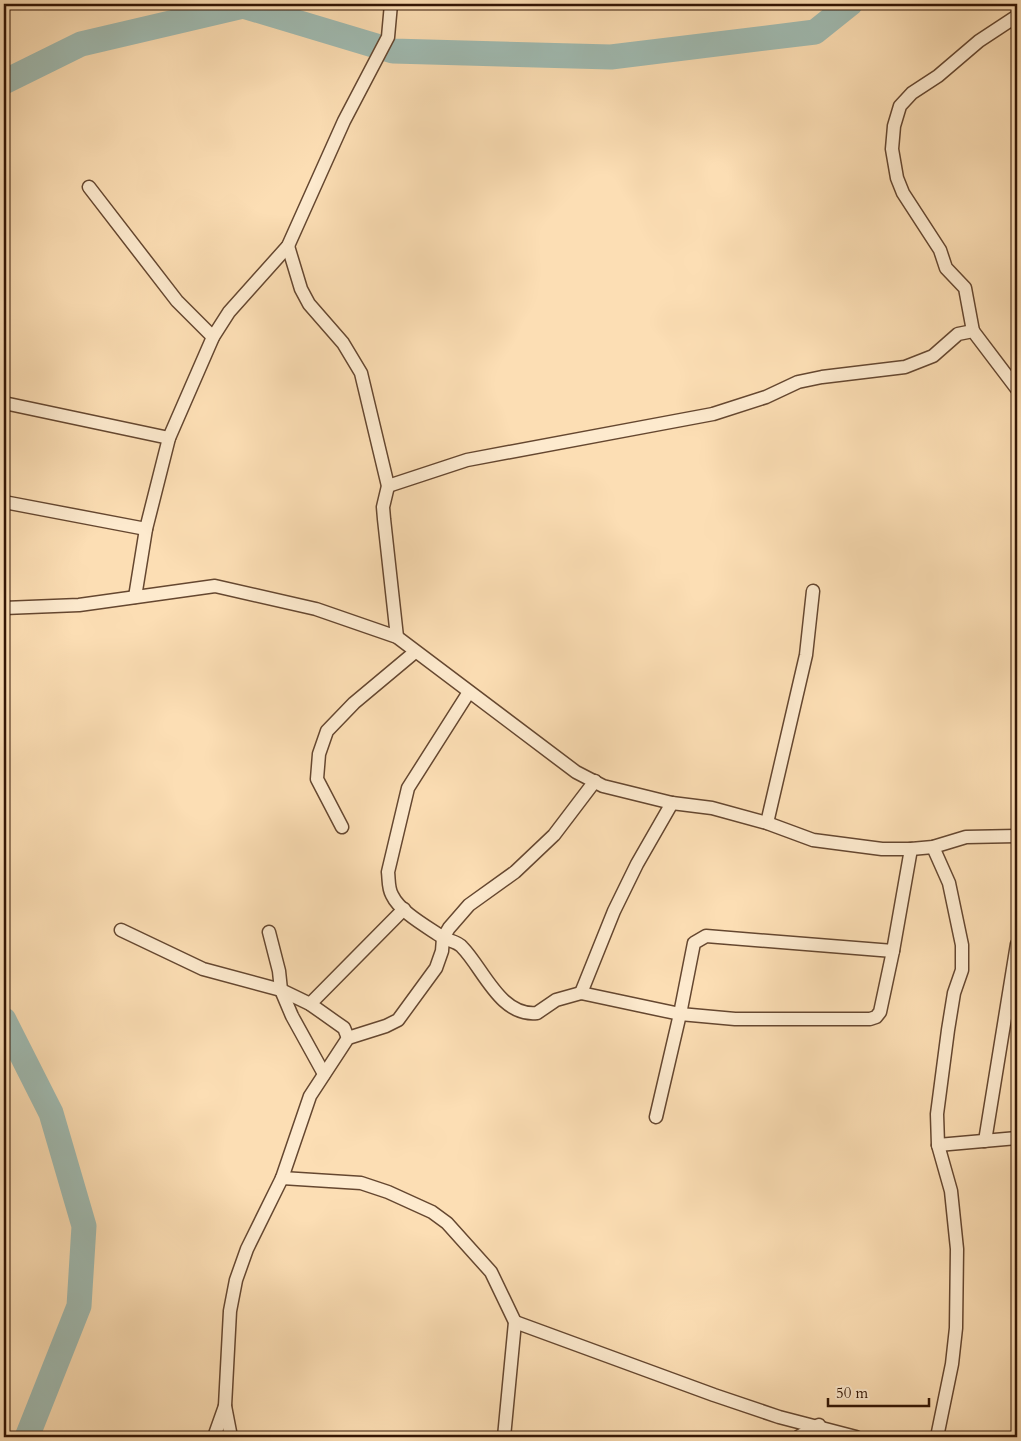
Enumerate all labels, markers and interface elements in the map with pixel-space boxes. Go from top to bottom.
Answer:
scale bar [828,1376,930,1408]
text: 50 m [836,1383,868,1403]

